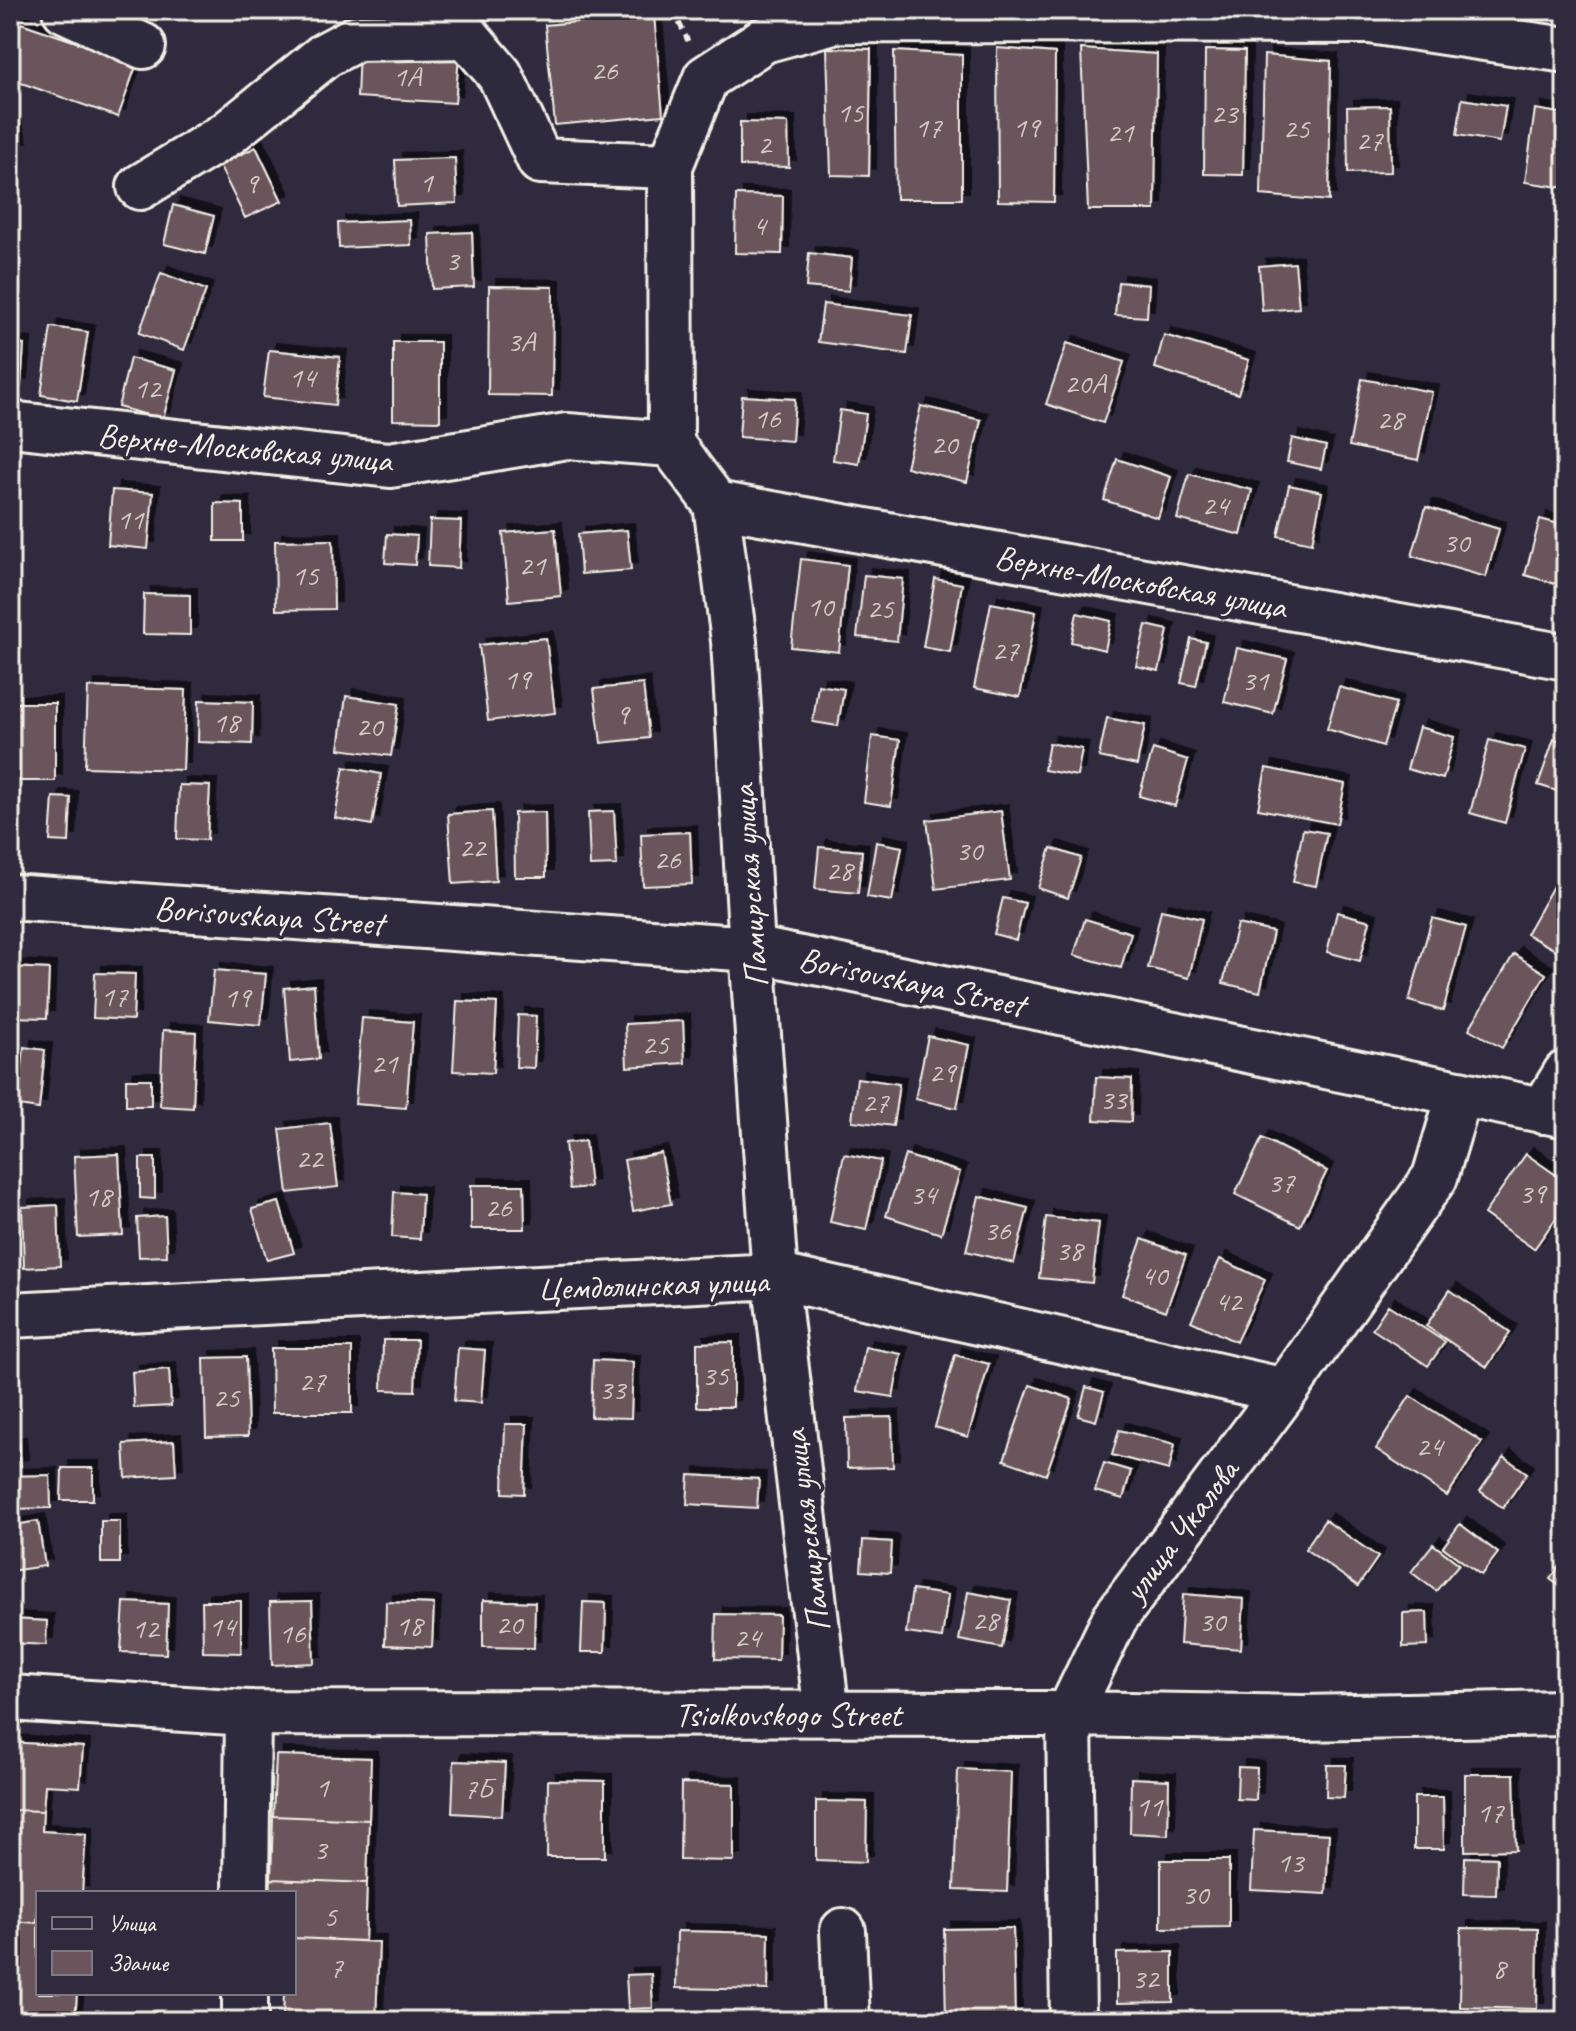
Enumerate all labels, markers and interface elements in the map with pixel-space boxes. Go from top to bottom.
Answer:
house number: 26 [591,51,619,89]
house number: 1А [393,57,423,95]
house number: 15 [837,93,865,131]
house number: 23 [1211,94,1240,132]
house number: 17 [915,108,943,146]
house number: 19 [1013,108,1042,146]
house number: 25 [1283,109,1311,147]
house number: 21 [1107,113,1135,151]
house number: 27 [1356,121,1384,159]
house number: 2 [757,125,773,163]
house number: 1 [419,163,434,201]
house number: 9 [244,164,260,202]
house number: 4 [752,206,768,244]
house number: 3 [445,241,461,279]
house number: 3А [507,322,537,360]
house number: 14 [289,358,318,396]
house number: 20А [1064,364,1108,402]
house number: 12 [134,369,163,407]
house number: 16 [754,399,782,437]
house number: 28 [1377,400,1406,438]
street label: Верхне-Московская улица [96,413,396,482]
house number: 20 [931,425,960,463]
house number: 24 [1202,486,1231,524]
house number: 11 [117,500,145,538]
house number: 30 [1443,523,1472,561]
street label: Верхне-Московская улица [992,535,1292,629]
house number: 21 [519,546,547,584]
house number: 15 [292,556,320,594]
house number: 10 [807,587,836,625]
house number: 25 [867,589,895,627]
house number: 27 [992,631,1020,669]
house number: 19 [504,660,533,698]
house number: 31 [1242,661,1270,699]
house number: 9 [615,695,631,733]
house number: 18 [213,703,242,741]
house number: 20 [356,707,385,745]
street label: Памирская улица [721,781,778,989]
house number: 22 [459,828,488,866]
house number: 30 [956,831,985,869]
house number: 26 [654,840,682,878]
house number: 28 [826,851,855,889]
street label: Borisovskaya Street [153,886,390,945]
street label: Borisovskaya Street [795,937,1033,1027]
house number: 17 [101,977,129,1015]
house number: 19 [224,978,253,1016]
house number: 25 [642,1025,670,1063]
house number: 21 [371,1044,399,1082]
house number: 29 [929,1053,958,1091]
house number: 33 [1100,1080,1129,1118]
house number: 27 [862,1083,890,1121]
house number: 22 [296,1139,325,1177]
house number: 37 [1268,1163,1296,1201]
house number: 39 [1519,1174,1548,1212]
house number: 34 [910,1175,939,1213]
house number: 18 [85,1177,114,1215]
house number: 26 [485,1188,513,1226]
house number: 36 [984,1211,1012,1249]
house number: 38 [1056,1231,1085,1269]
house number: 40 [1141,1256,1170,1294]
street label: Цемдолинская улица [537,1259,772,1310]
house number: 42 [1215,1282,1244,1320]
house number: 35 [702,1356,730,1394]
house number: 27 [299,1362,327,1400]
house number: 33 [599,1370,628,1408]
house number: 25 [213,1378,241,1416]
street label: Памирская улица [773,1425,840,1634]
house number: 24 [1416,1427,1445,1465]
street label: улица Чкалова [1112,1448,1250,1612]
house number: 28 [972,1601,1001,1639]
house number: 30 [1199,1602,1228,1640]
house number: 20 [496,1605,525,1643]
house number: 18 [396,1606,425,1644]
house number: 14 [209,1607,238,1645]
house number: 12 [132,1609,161,1647]
house number: 16 [279,1614,307,1652]
house number: 24 [734,1618,763,1656]
street label: Tsiolkovskogo Street [675,1693,905,1736]
house number: 1 [315,1768,330,1806]
house number: 7Б [464,1769,497,1807]
house number: 11 [1136,1787,1164,1825]
house number: 17 [1477,1793,1505,1831]
house number: 3 [313,1830,329,1868]
house number: 13 [1277,1843,1306,1881]
house number: 30 [1182,1875,1211,1913]
legend [36,1891,296,1995]
house number: 5 [323,1897,338,1935]
text: Улица [108,1908,157,1938]
text: Здание [108,1948,170,1978]
house number: 7 [329,1948,344,1986]
house number: 8 [1492,1949,1508,1987]
house number: 32 [1132,1959,1161,1997]

